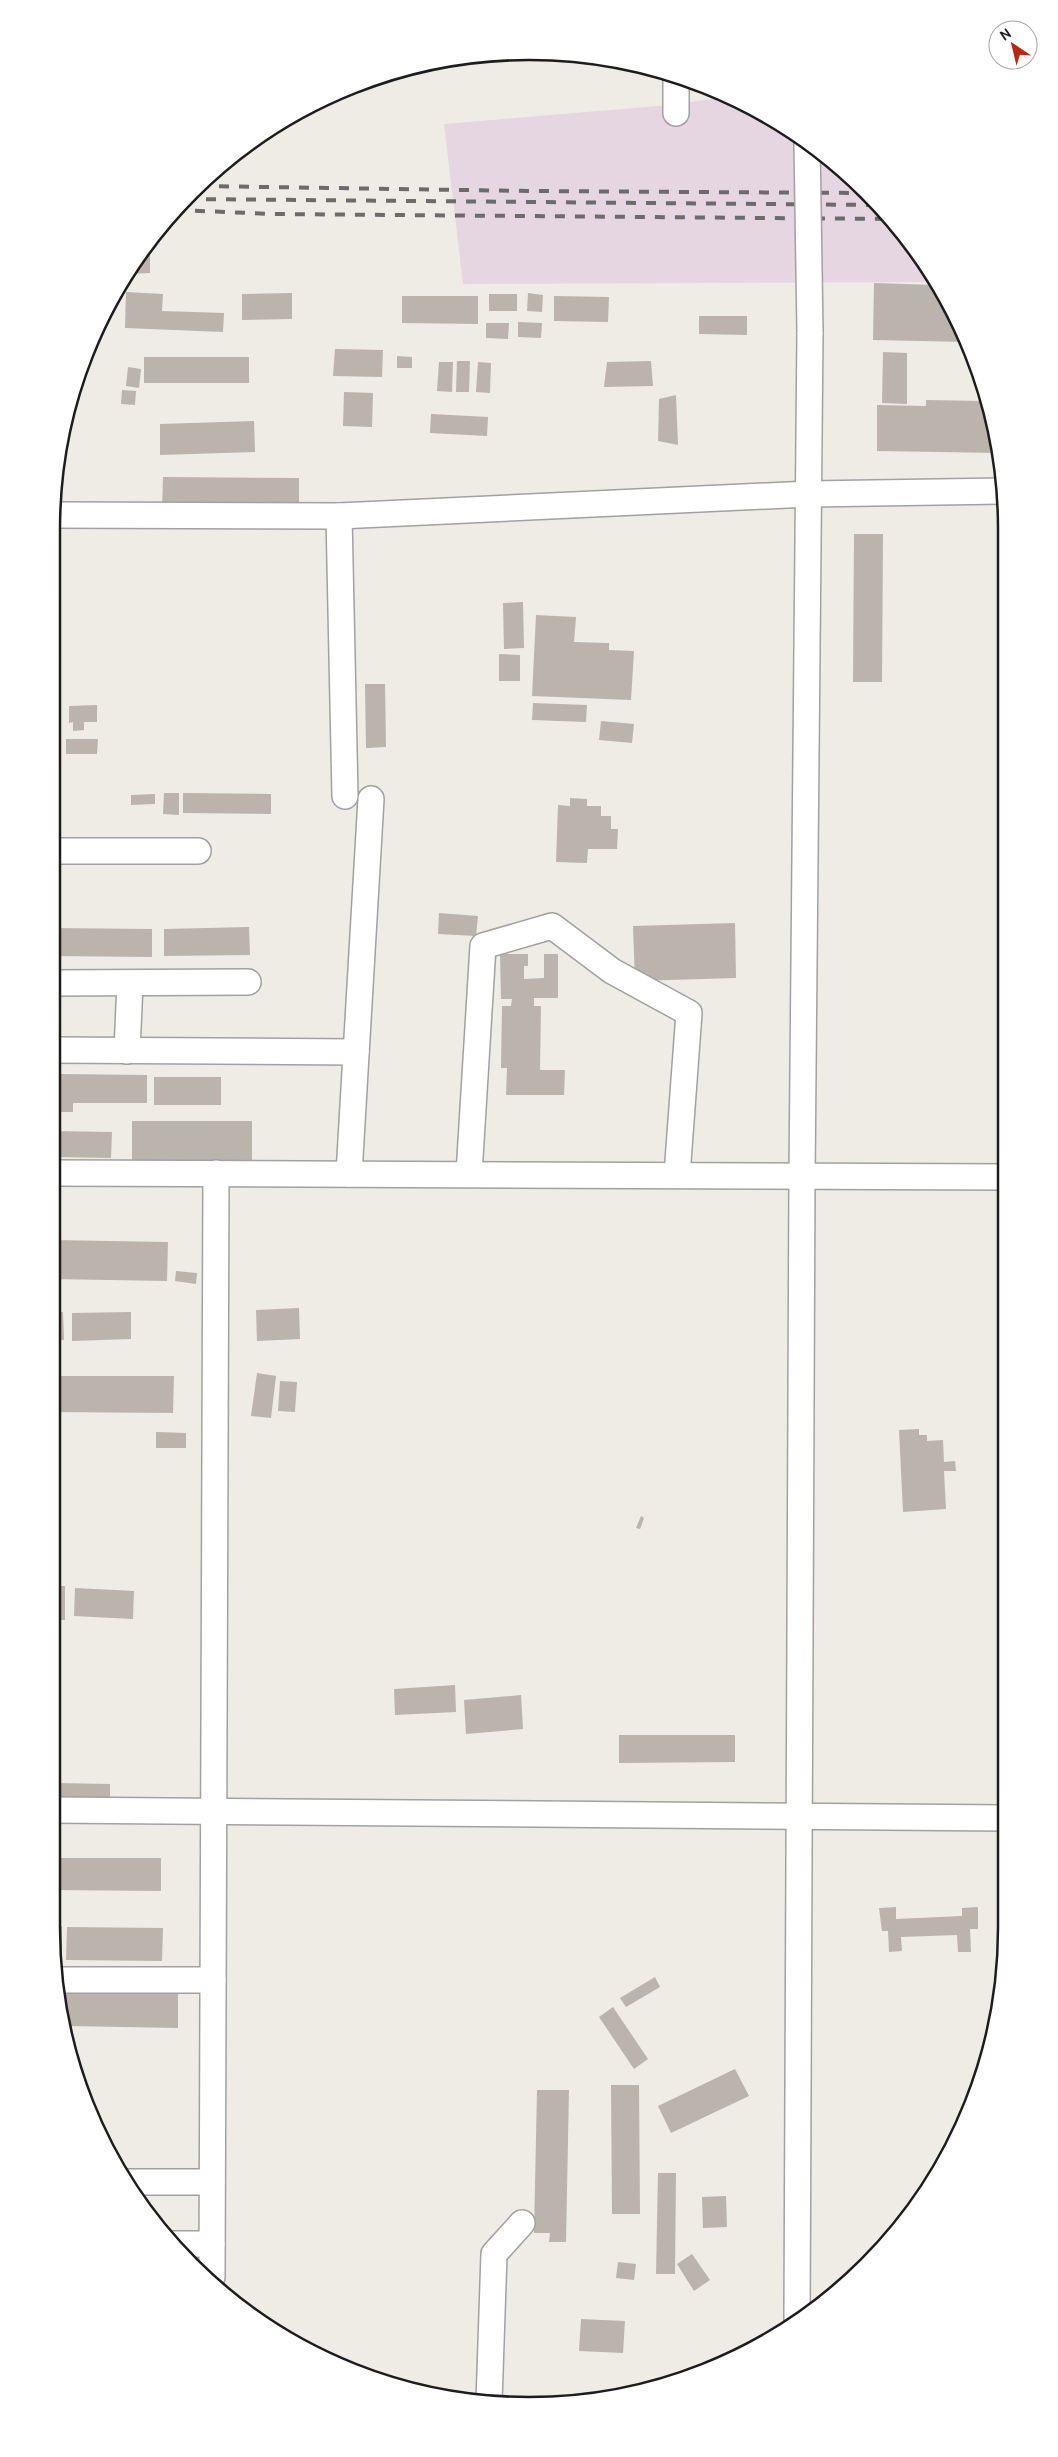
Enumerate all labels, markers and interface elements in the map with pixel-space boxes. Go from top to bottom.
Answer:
north arrow [988,20,1038,70]
text: N [996,24,1015,45]

